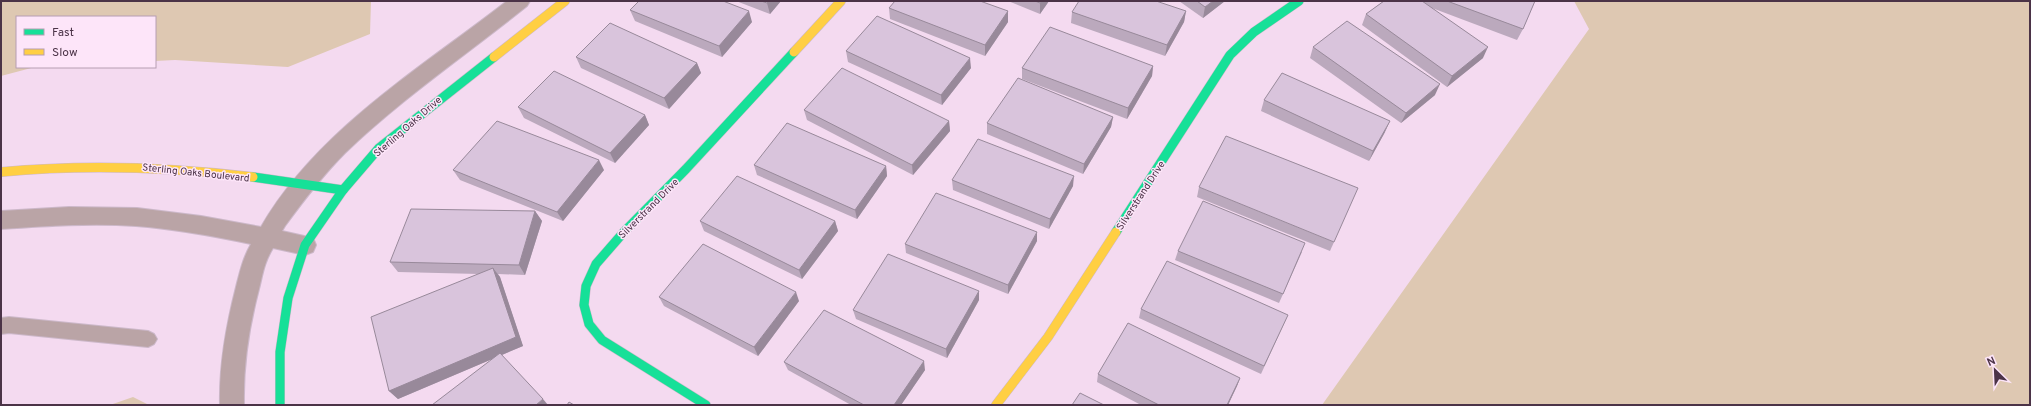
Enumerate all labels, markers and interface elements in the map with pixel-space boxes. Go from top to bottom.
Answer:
legend [16,16,156,68]
text: Fast [52,25,74,41]
text: Slow [52,45,78,61]
street label: Sterling Oaks Drive [371,94,445,160]
street label: Silverstrand Drive [1114,159,1168,233]
street label: Sterling Oaks Boulevard [142,161,250,186]
street label: Silverstrand Drive [616,176,682,242]
north arrow [1975,350,2015,390]
text: N [1985,354,1998,370]

